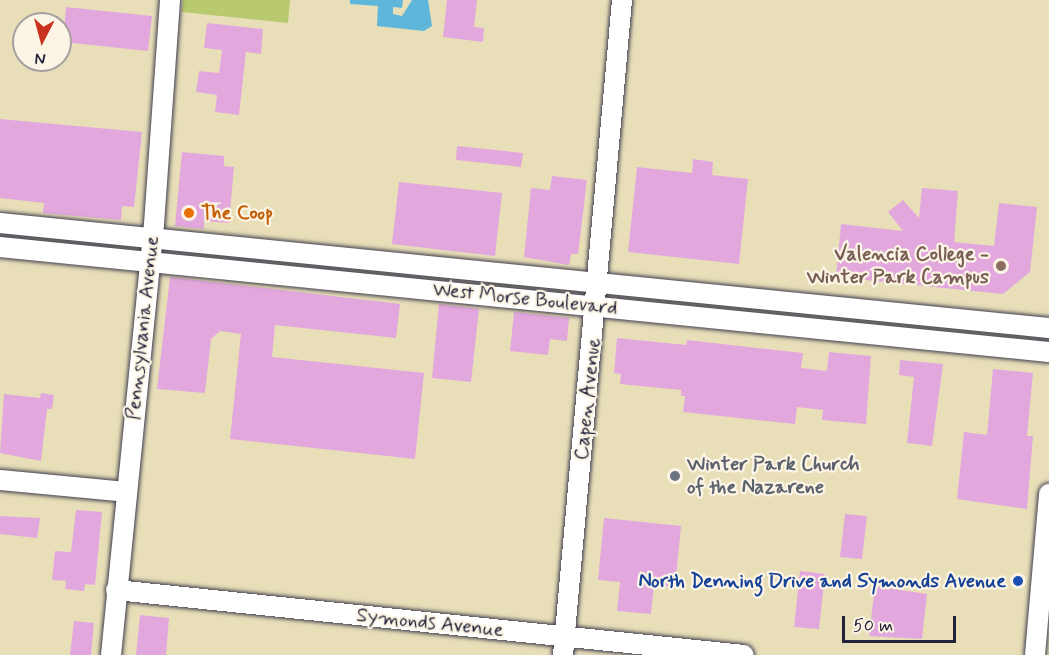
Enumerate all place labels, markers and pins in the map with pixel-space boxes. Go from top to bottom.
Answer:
place label: The Coop [201,201,276,225]
marker: The Coop [182,206,196,220]
place label: Valencia College - Winter Park Campus [810,243,989,290]
marker: Valencia College - Winter Park Campus [994,259,1008,273]
place label: Winter Park Church of the Nazarene [687,452,861,499]
marker: Winter Park Church of the Nazarene [668,469,682,483]
place label: North Denning Drive and Symonds Avenue [643,569,1006,593]
marker: North Denning Drive and Symonds Avenue [1011,574,1025,588]

